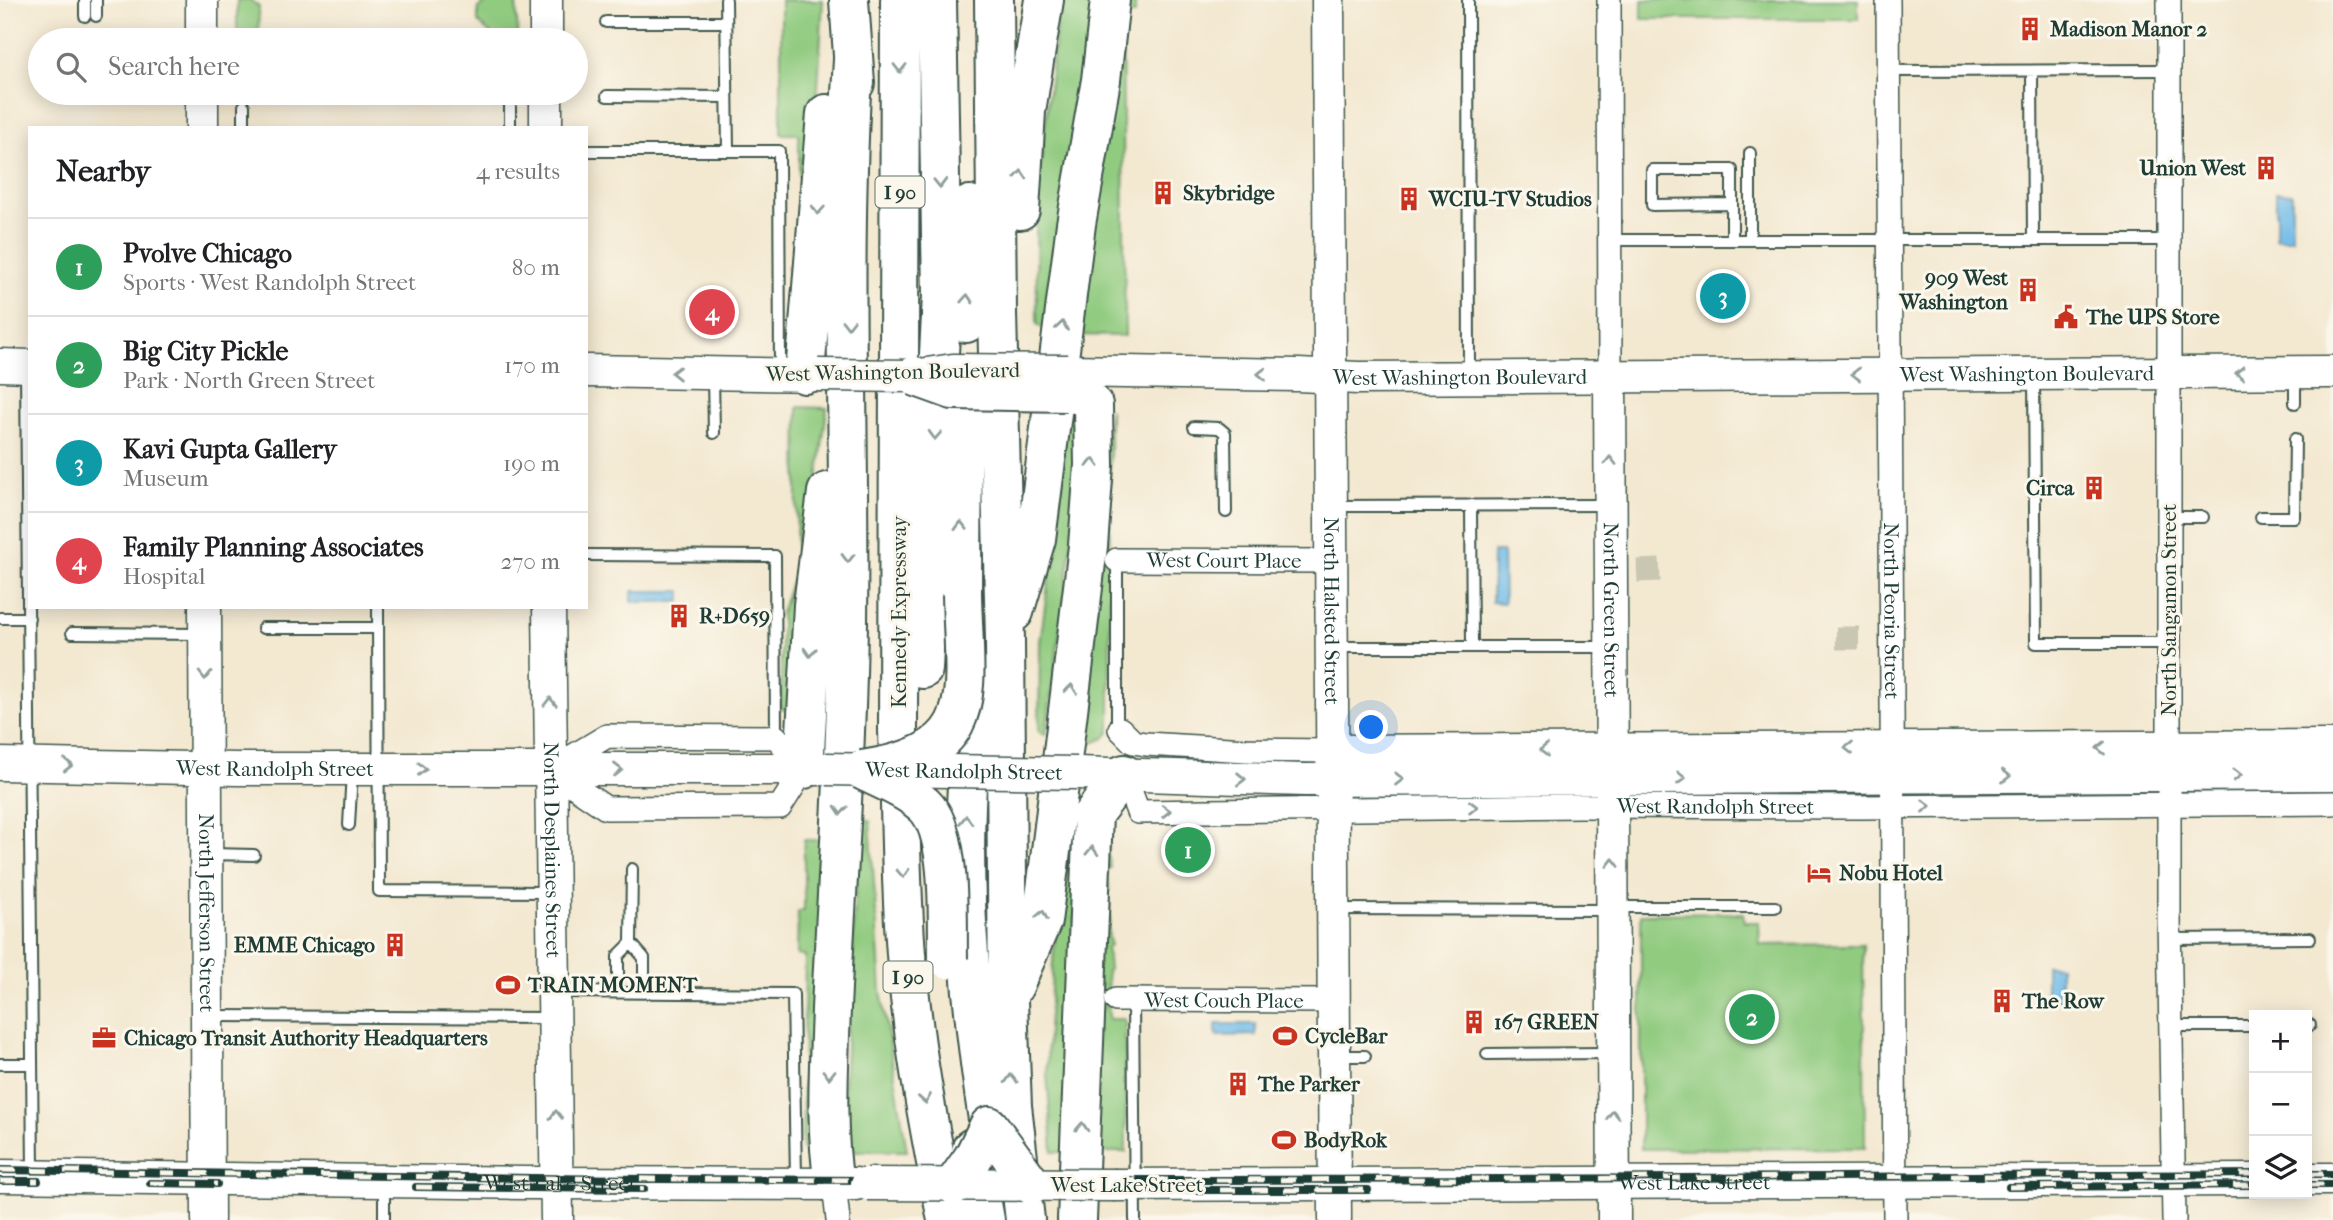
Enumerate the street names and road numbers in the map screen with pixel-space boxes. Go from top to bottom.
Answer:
road number: I 90 [876,176,925,208]
street label: West Washington Boulevard [765,358,1021,386]
street label: West Washington Boulevard [1899,361,2155,387]
street label: West Washington Boulevard [1331,365,1588,390]
street label: North Sangamon Street [2157,503,2181,716]
street label: Kennedy Expressway [887,515,911,708]
street label: North Halsted Street [1319,517,1344,706]
street label: North Green Street [1599,522,1624,698]
street label: North Peoria Street [1879,522,1904,700]
street label: West Court Place [1146,548,1301,573]
street label: North Desplaines Street [539,742,566,959]
street label: West Randolph Street [175,756,374,781]
street label: West Randolph Street [864,758,1063,785]
street label: West Randolph Street [1616,794,1815,819]
street label: North Jefferson Street [194,813,219,1013]
road number: I 90 [884,962,932,993]
street label: West Couch Place [1143,988,1304,1013]
street label: West Lake Street [482,1170,637,1195]
street label: West Lake Street [1617,1170,1771,1195]
street label: West Lake Street [1050,1173,1204,1197]

